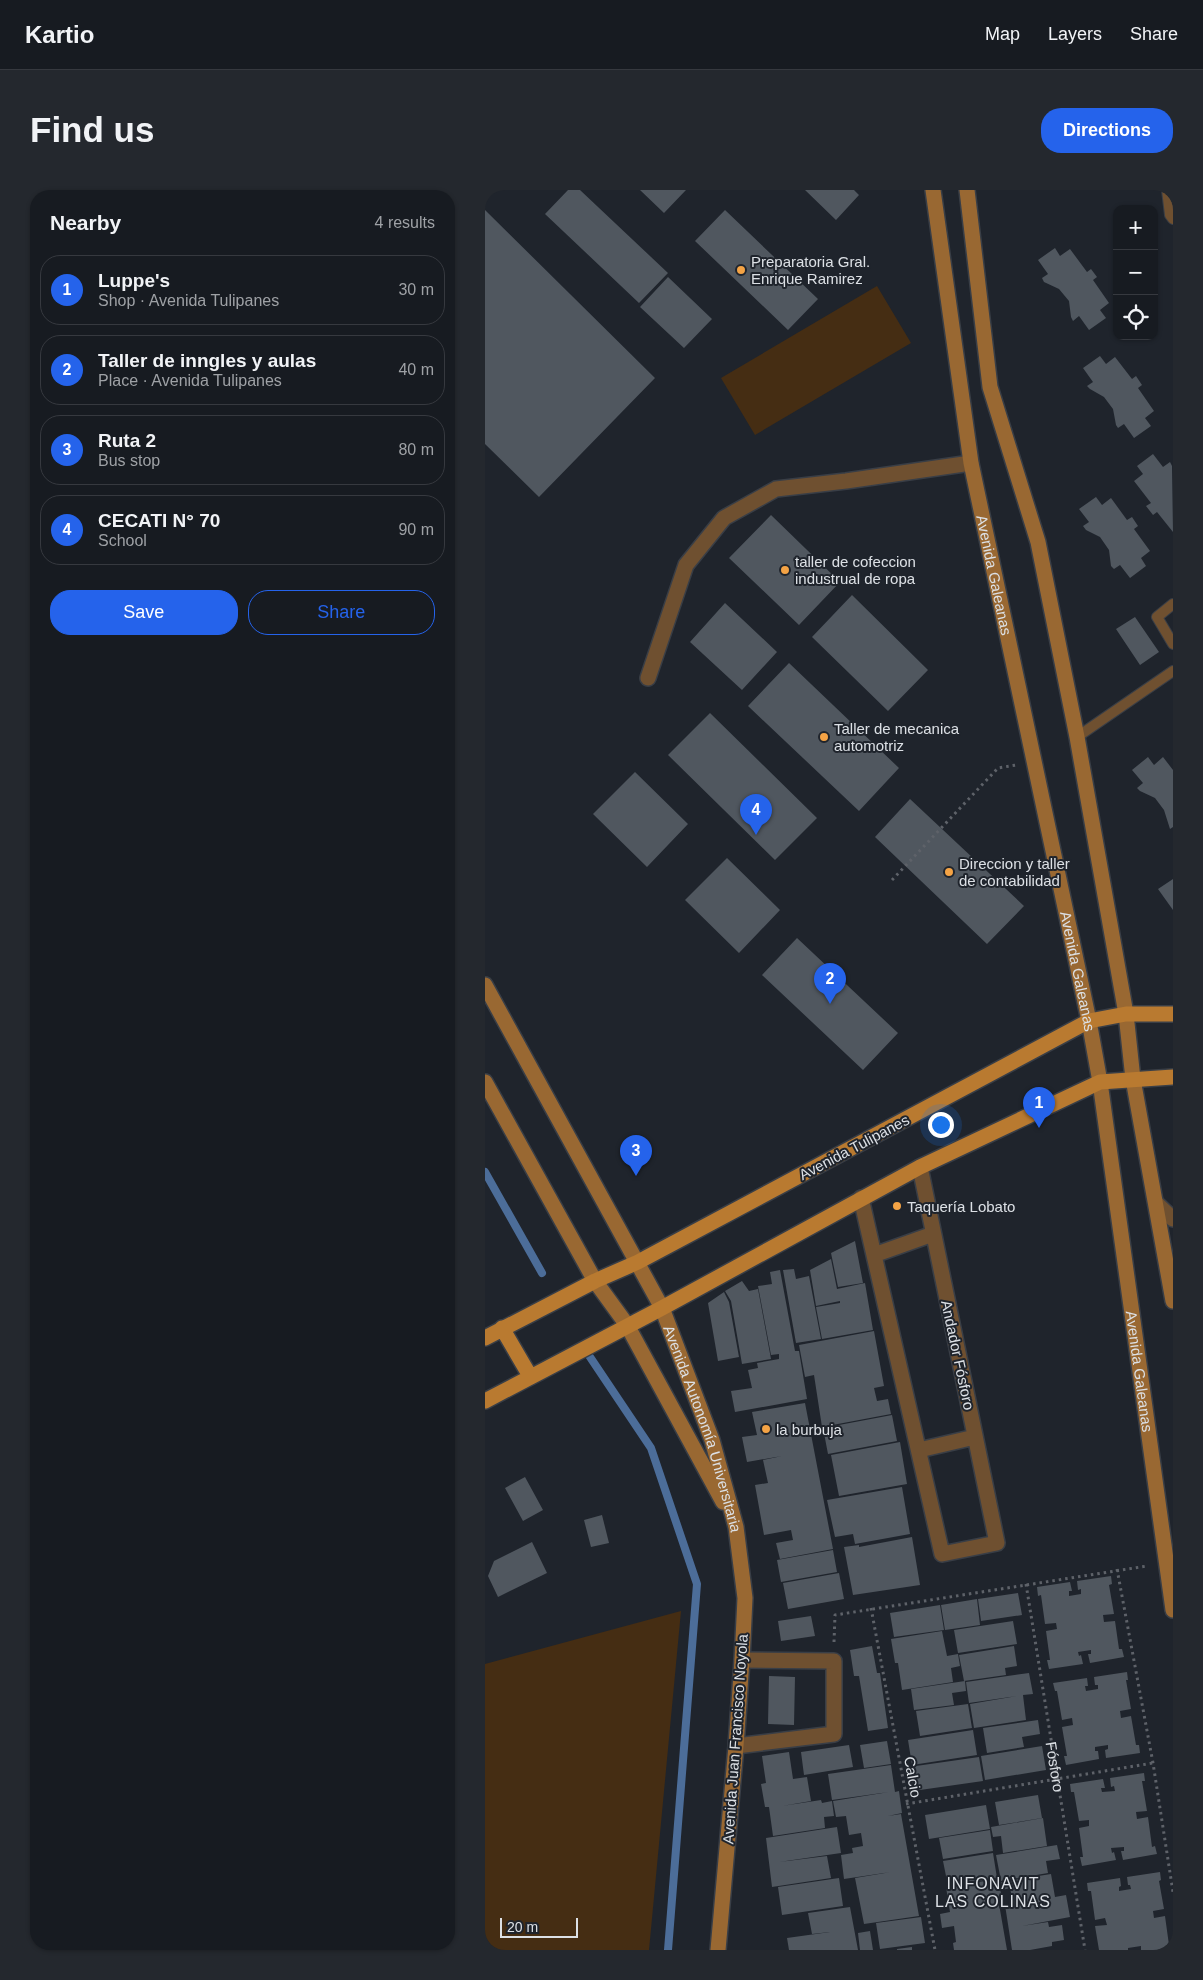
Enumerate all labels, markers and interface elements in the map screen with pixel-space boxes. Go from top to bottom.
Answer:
text: Kartio [25,21,94,48]
text: Map [985,24,1020,44]
text: Layers [1048,24,1102,44]
text: Share [1130,24,1178,44]
button: Directions [1041,108,1173,153]
text: Find us [30,110,154,149]
map controls [1113,205,1158,340]
button: + [1113,205,1158,250]
text: Nearby [50,211,121,234]
text: 4 results [375,214,435,231]
button: − [1113,250,1158,295]
place label: Preparatoria Gral. Enrique Ramirez [751,253,870,287]
marker: Preparatoria Gral. Enrique Ramirez [735,264,747,276]
text: Luppe's [98,270,170,291]
text: 1 [63,281,71,298]
text: 30 m [398,281,434,298]
text: Shop · Avenida Tulipanes [98,292,279,309]
button: locate [1113,295,1158,340]
text: Taller de inngles y aulas [98,350,316,371]
text: 2 [63,361,71,378]
text: 40 m [398,361,434,378]
text: Place · Avenida Tulipanes [98,372,282,389]
text: Ruta 2 [98,430,156,451]
text: 3 [63,441,71,458]
text: 80 m [398,441,434,458]
text: Bus stop [98,452,160,469]
text: CECATI N° 70 [98,510,220,531]
street label: Avenida Galeanas [974,513,1016,637]
text: 4 [63,521,71,538]
text: 90 m [398,521,434,538]
text: School [98,532,147,549]
place label: taller de cofeccion industrual de ropa [795,553,916,587]
marker: taller de cofeccion industrual de ropa [779,564,791,576]
button: Save [50,590,238,635]
button: Share [248,590,435,635]
place label: Taller de mecanica automotriz [834,720,960,754]
marker: Taller de mecanica automotriz [818,731,830,743]
pin: 4 [740,794,772,835]
place label: Direccion y taller de contabilidad [959,855,1070,889]
marker: Direccion y taller de contabilidad [943,866,955,878]
street label: Avenida Galeanas [1057,910,1099,1033]
pin: 2 [814,963,846,1004]
pin: 1 [1023,1087,1055,1128]
street label: Avenida Tulipanes [796,1111,912,1183]
your location [928,1112,954,1138]
pin: 3 [620,1135,652,1176]
place label: Taquería Lobato [907,1198,1015,1215]
marker: Taquería Lobato [891,1200,903,1212]
street label: Andador Fósforo [938,1299,978,1411]
street label: Avenida Galeanas [1123,1310,1157,1433]
street label: Avenida Autonomía Universitaria [661,1323,745,1534]
place label: la burbuja [776,1421,843,1438]
marker: la burbuja [760,1423,772,1435]
street label: Avenida Juan Francisco Noyola [719,1633,751,1845]
street label: Fósforo [1043,1740,1068,1793]
street label: Calcio [901,1755,925,1799]
district label: INFONAVIT LAS COLINAS [935,1875,1051,1910]
scale bar [500,1915,577,1938]
text: 20 m [507,1919,538,1935]

